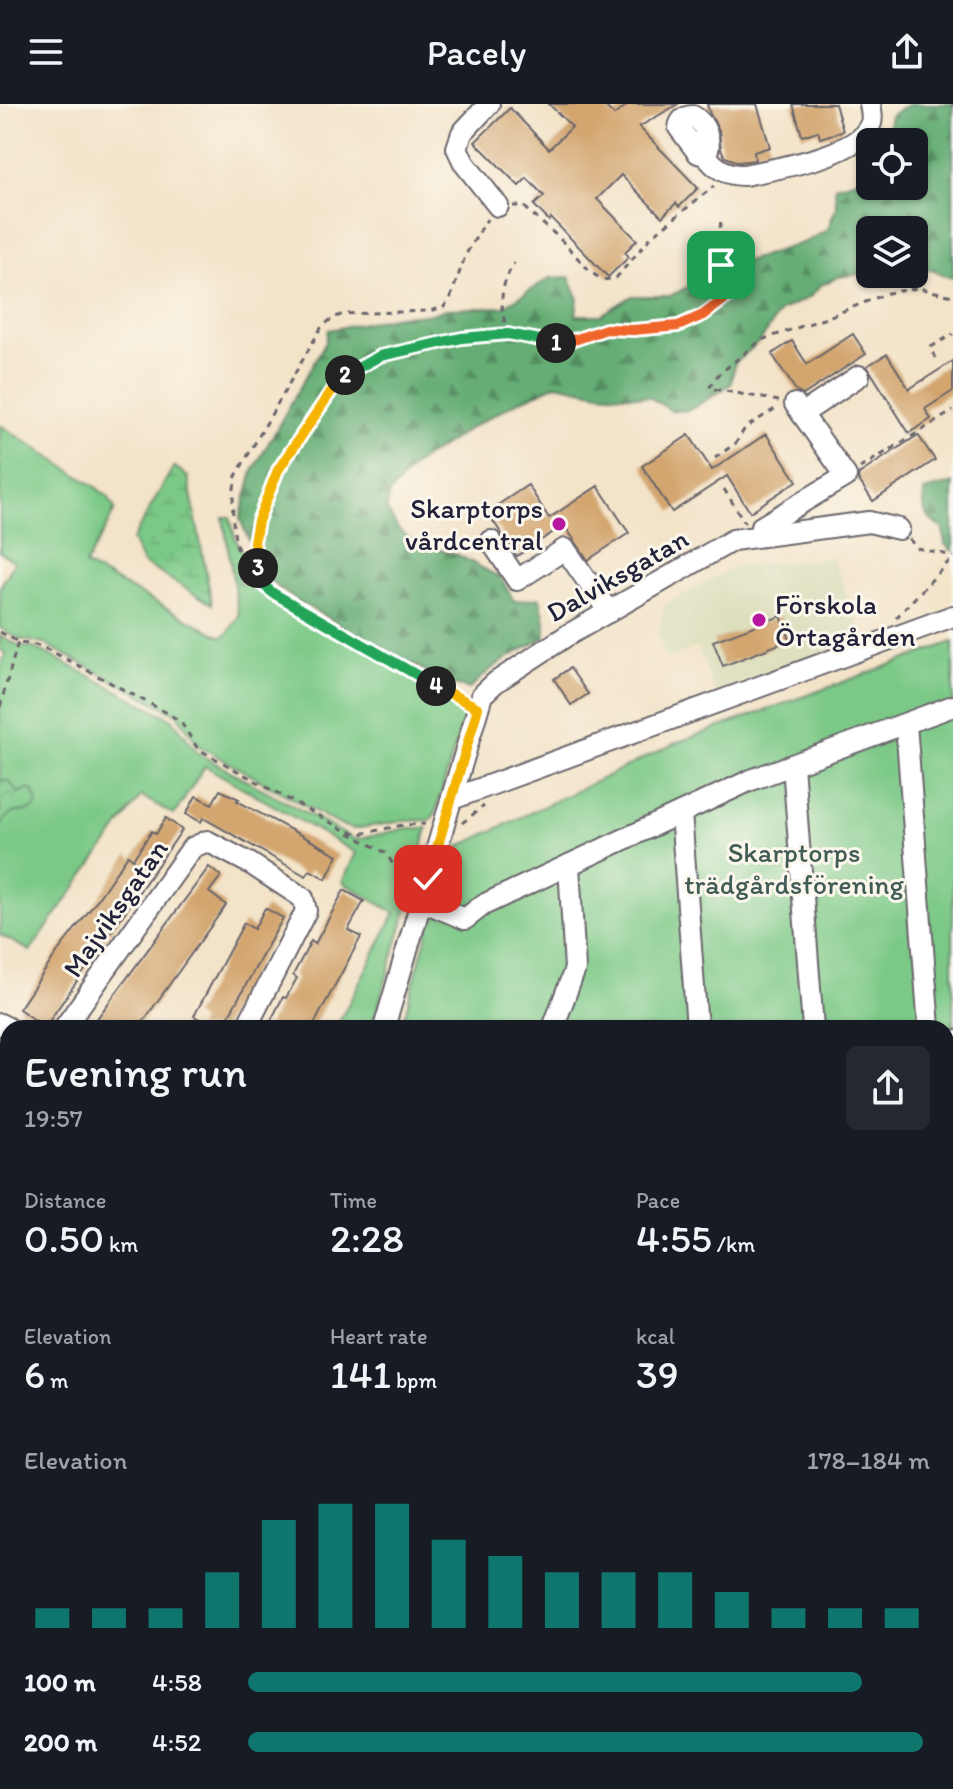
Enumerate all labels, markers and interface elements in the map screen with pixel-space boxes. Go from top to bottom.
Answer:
icon: menu [24,30,68,74]
icon: share [885,30,929,74]
text: Pacely [427,31,526,74]
map controls [856,128,928,288]
button: locate [856,128,928,200]
button: layers [856,216,928,288]
pin [687,231,755,299]
icon: arrive [699,243,743,287]
pin: 1 [536,323,576,363]
text: 1 [551,329,561,356]
pin: 2 [325,355,365,395]
text: 2 [339,361,351,388]
place label: Skarptorps vårdcentral [405,491,543,557]
marker: Skarptorps vårdcentral [550,515,568,533]
street label: Dalviksgatan [540,521,694,629]
pin: 3 [238,548,278,588]
text: 3 [252,554,264,581]
place label: Förskola Örtagården [775,587,916,653]
marker: Förskola Örtagården [750,611,768,629]
pin: 4 [416,666,456,706]
text: 4 [429,672,443,699]
street label: Majviksgatan [55,832,175,983]
park label: Skarptorps trädgårdsförening [684,835,905,901]
pin [394,845,462,913]
icon: check [406,857,450,901]
text: Evening run [24,1045,247,1098]
button: share [846,1046,930,1130]
text: 19:57 [24,1102,83,1134]
text: Distance [24,1187,106,1214]
text: Time [330,1187,377,1214]
text: Pace [636,1187,680,1214]
text: 0.50 [24,1214,104,1262]
text: 2:28 [330,1214,404,1262]
text: 4:55 [636,1214,712,1262]
text: km [104,1231,138,1258]
text: /km [712,1231,755,1258]
text: Elevation [24,1323,111,1350]
text: Heart rate [330,1323,427,1350]
text: kcal [636,1323,675,1350]
text: 6 [24,1350,45,1398]
text: 141 [330,1350,391,1398]
text: 39 [636,1350,679,1398]
text: m [45,1367,69,1394]
text: bpm [391,1367,437,1394]
text: Elevation [24,1444,127,1476]
text: 178–184 m [807,1444,930,1476]
text: 100 m [24,1666,96,1698]
text: 4:58 [152,1666,202,1698]
text: 200 m [24,1726,97,1758]
text: 4:52 [152,1726,201,1758]

